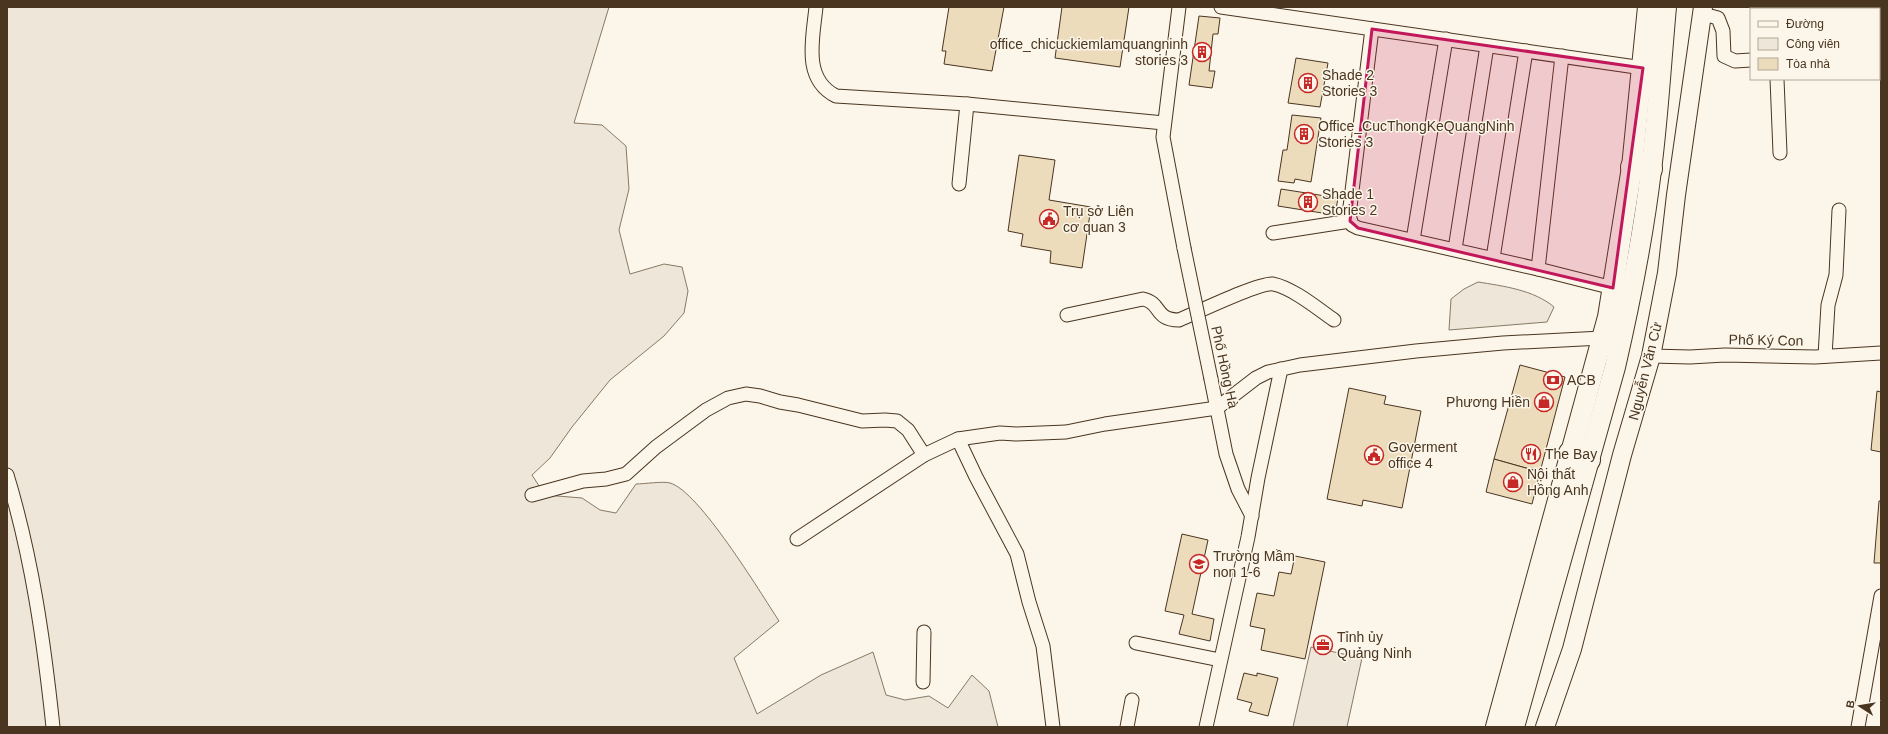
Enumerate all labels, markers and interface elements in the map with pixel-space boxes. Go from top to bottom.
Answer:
legend [1750,8,1880,80]
text: Đường [1786,17,1824,31]
place label: office_chicuckiemlamquangninh stories 3 [990,36,1188,68]
text: Công viên [1786,37,1840,51]
building icon: office_chicuckiemlamquangninh stories 3 [1191,41,1213,63]
text: Tòa nhà [1786,57,1830,71]
place label: Shade 2 Stories 3 [1322,67,1377,99]
building icon: Shade 2 Stories 3 [1297,72,1319,94]
place label: Office_CucThongKeQuangNinh Stories 3 [1318,118,1515,150]
building icon: Office_CucThongKeQuangNinh Stories 3 [1293,123,1315,145]
place label: Shade 1 Stories 2 [1322,186,1377,218]
building icon: Shade 1 Stories 2 [1297,191,1319,213]
place label: Trụ sở Liên cơ quan 3 [1063,203,1134,235]
public building icon: Trụ sở Liên cơ quan 3 [1038,208,1060,230]
street label: Nguyễn Văn Cừ [1625,320,1665,422]
street label: Phố Hồng Hà [1208,324,1242,410]
street label: Phố Ký Con [1729,331,1803,349]
bank icon: ACB [1542,369,1564,391]
place label: ACB [1567,372,1596,388]
shop icon: Phương Hiền [1533,391,1555,413]
place label: Phương Hiền [1446,394,1530,410]
place label: Goverment office 4 [1388,439,1457,471]
restaurant icon: The Bay [1520,443,1542,465]
public building icon: Goverment office 4 [1363,444,1385,466]
place label: The Bay [1545,446,1597,462]
place label: Nội thất Hồng Anh [1527,466,1589,498]
shop icon: Nội thất Hồng Anh [1502,471,1524,493]
place label: Trường Mầm non 1-6 [1213,548,1295,580]
school or university icon: Trường Mầm non 1-6 [1188,553,1210,575]
place label: Tỉnh ủy Quảng Ninh [1337,629,1412,661]
office icon: Tỉnh ủy Quảng Ninh [1312,634,1334,656]
north arrow [1840,686,1880,726]
text: B [1844,699,1857,709]

